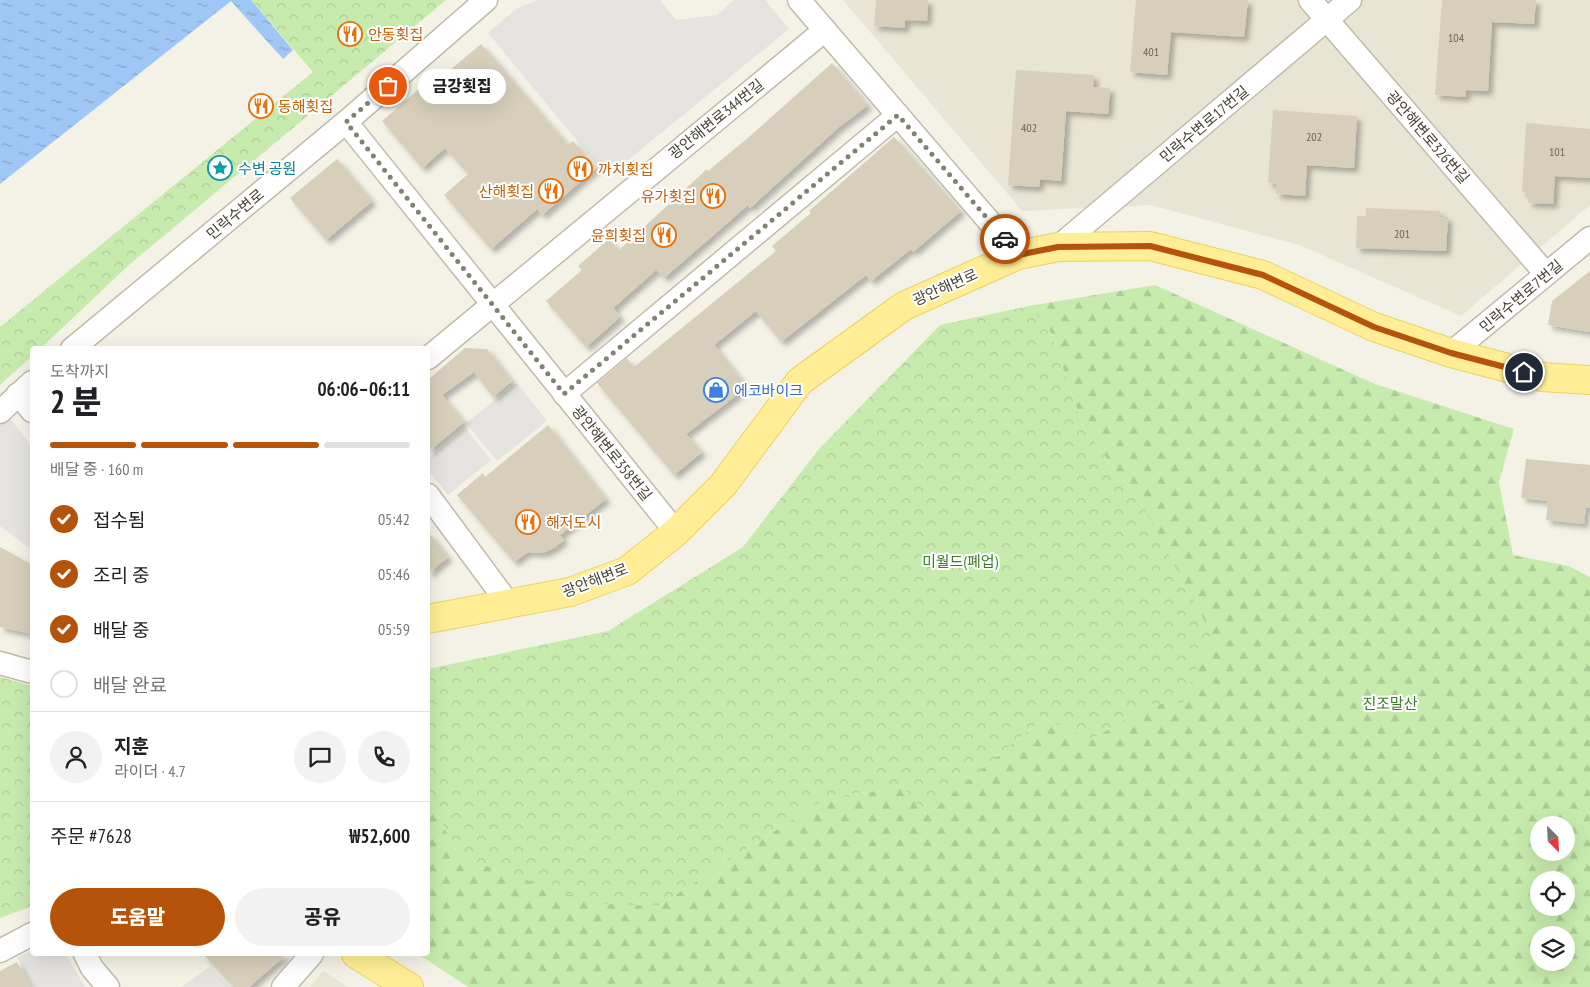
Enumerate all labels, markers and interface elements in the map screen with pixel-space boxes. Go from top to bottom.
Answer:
restaurant icon: 안동횟집 [337,21,363,47]
place label: 안동횟집 [368,25,423,44]
house number: 104 [1448,30,1465,45]
house number: 401 [1143,44,1159,59]
pin [367,65,409,107]
callout: 금강횟집 [418,68,506,104]
icon: bag [374,72,402,100]
street label: 광안해변로344번길 [665,75,767,163]
text: 금강횟집 [433,76,491,96]
street label: 민락수변로17번길 [1156,81,1252,167]
street label: 광안해변로326번길 [1382,87,1474,187]
restaurant icon: 동해횟집 [248,93,274,119]
place label: 동해횟집 [278,97,333,116]
house number: 402 [1021,120,1037,135]
house number: 202 [1306,129,1322,144]
house number: 101 [1549,144,1565,159]
place icon: 수변 공원 [207,155,233,181]
restaurant icon: 까치횟집 [567,156,593,182]
place label: 수변 공원 [238,159,296,178]
place label: 까치횟집 [598,160,653,179]
restaurant icon: 산해횟집 [538,178,564,204]
place label: 산해횟집 [479,182,534,201]
restaurant icon: 유가횟집 [700,183,726,209]
street label: 민락수변로 [202,185,268,243]
place label: 유가횟집 [641,187,696,206]
courier [980,214,1030,264]
restaurant icon: 윤희횟집 [651,222,677,248]
icon: car [991,225,1019,253]
place label: 윤희횟집 [591,226,646,245]
house number: 201 [1394,226,1410,241]
street label: 민락수변로7번길 [1475,256,1567,336]
street label: 광안해변로 [910,264,980,310]
pin [1503,351,1545,393]
icon: home [1510,358,1538,386]
text: 도착까지 [50,361,109,381]
text: 06:06–06:11 [317,377,410,401]
shop icon: 에코바이크 [703,377,729,403]
text: 2 분 [50,380,101,422]
place label: 에코바이크 [734,381,803,400]
street label: 광안해변로358번길 [568,402,656,504]
text: 배달 중 · 160 m [50,459,143,479]
icon: check [50,505,78,533]
text: 접수됨 [93,508,145,532]
text: 05:42 [378,509,410,529]
restaurant icon: 해저도시 [515,509,541,535]
place label: 해저도시 [546,513,601,532]
park label: 미월드(폐업) [922,552,998,571]
street label: 광안해변로 [559,559,631,601]
icon: check [50,560,78,588]
text: 조리 중 [93,563,149,587]
text: 05:46 [378,564,410,584]
icon: check [50,615,78,643]
text: 배달 중 [93,618,149,642]
text: 05:59 [378,619,410,639]
text: 배달 완료 [93,673,167,697]
park label: 진조말산 [1362,694,1418,713]
button: person [50,731,102,783]
button: chat [294,731,346,783]
button: phone [358,731,410,783]
text: 지훈 [114,734,149,758]
text: 라이더 · 4.7 [114,761,186,781]
north arrow [1530,816,1575,861]
map controls [1530,816,1575,971]
text: 주문 #7628 [50,824,132,848]
text: ₩52,600 [349,824,410,848]
button: locate [1530,871,1575,916]
button: 도움말 [50,888,225,946]
button: 공유 [235,888,410,946]
button: layers [1530,926,1575,971]

